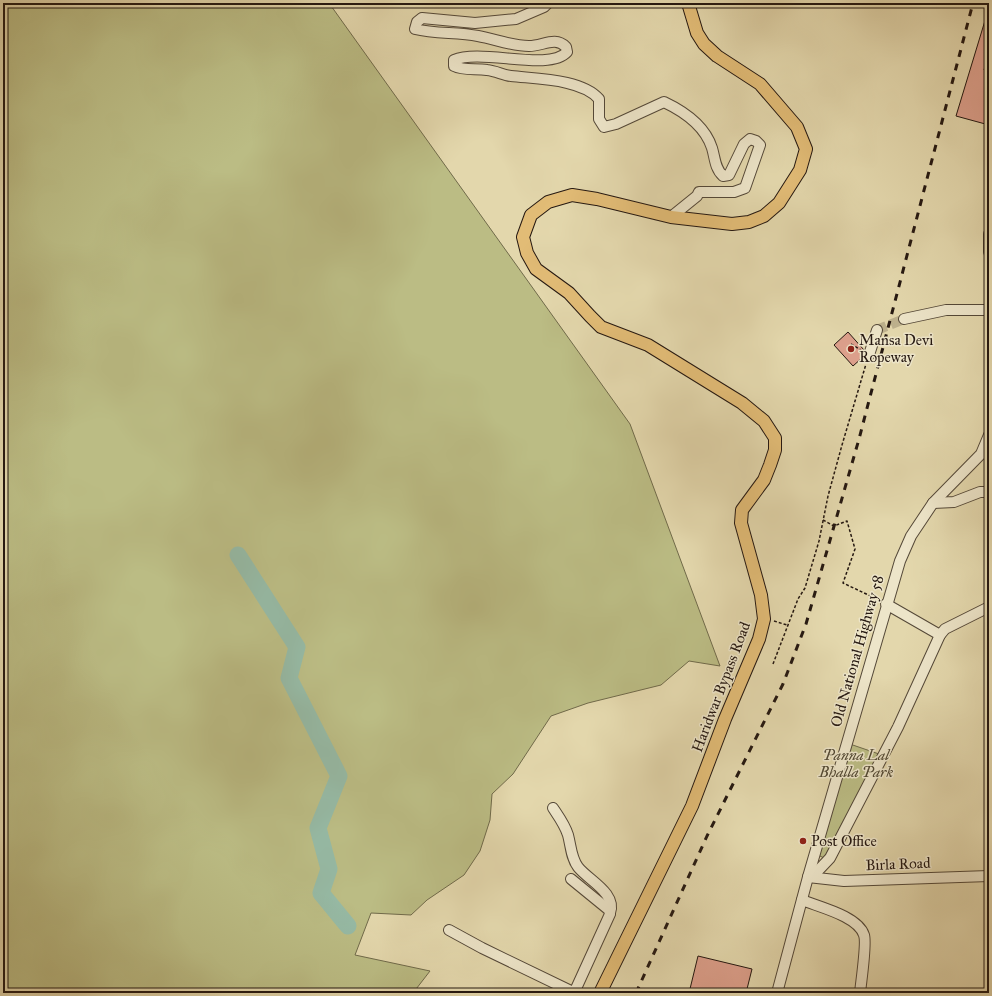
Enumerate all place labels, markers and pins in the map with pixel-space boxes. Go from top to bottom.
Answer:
place label: Mansa Devi Ropeway [859,331,933,366]
marker: Mansa Devi Ropeway [846,344,856,354]
place label: Post Office [811,832,877,850]
marker: Post Office [798,836,808,846]

